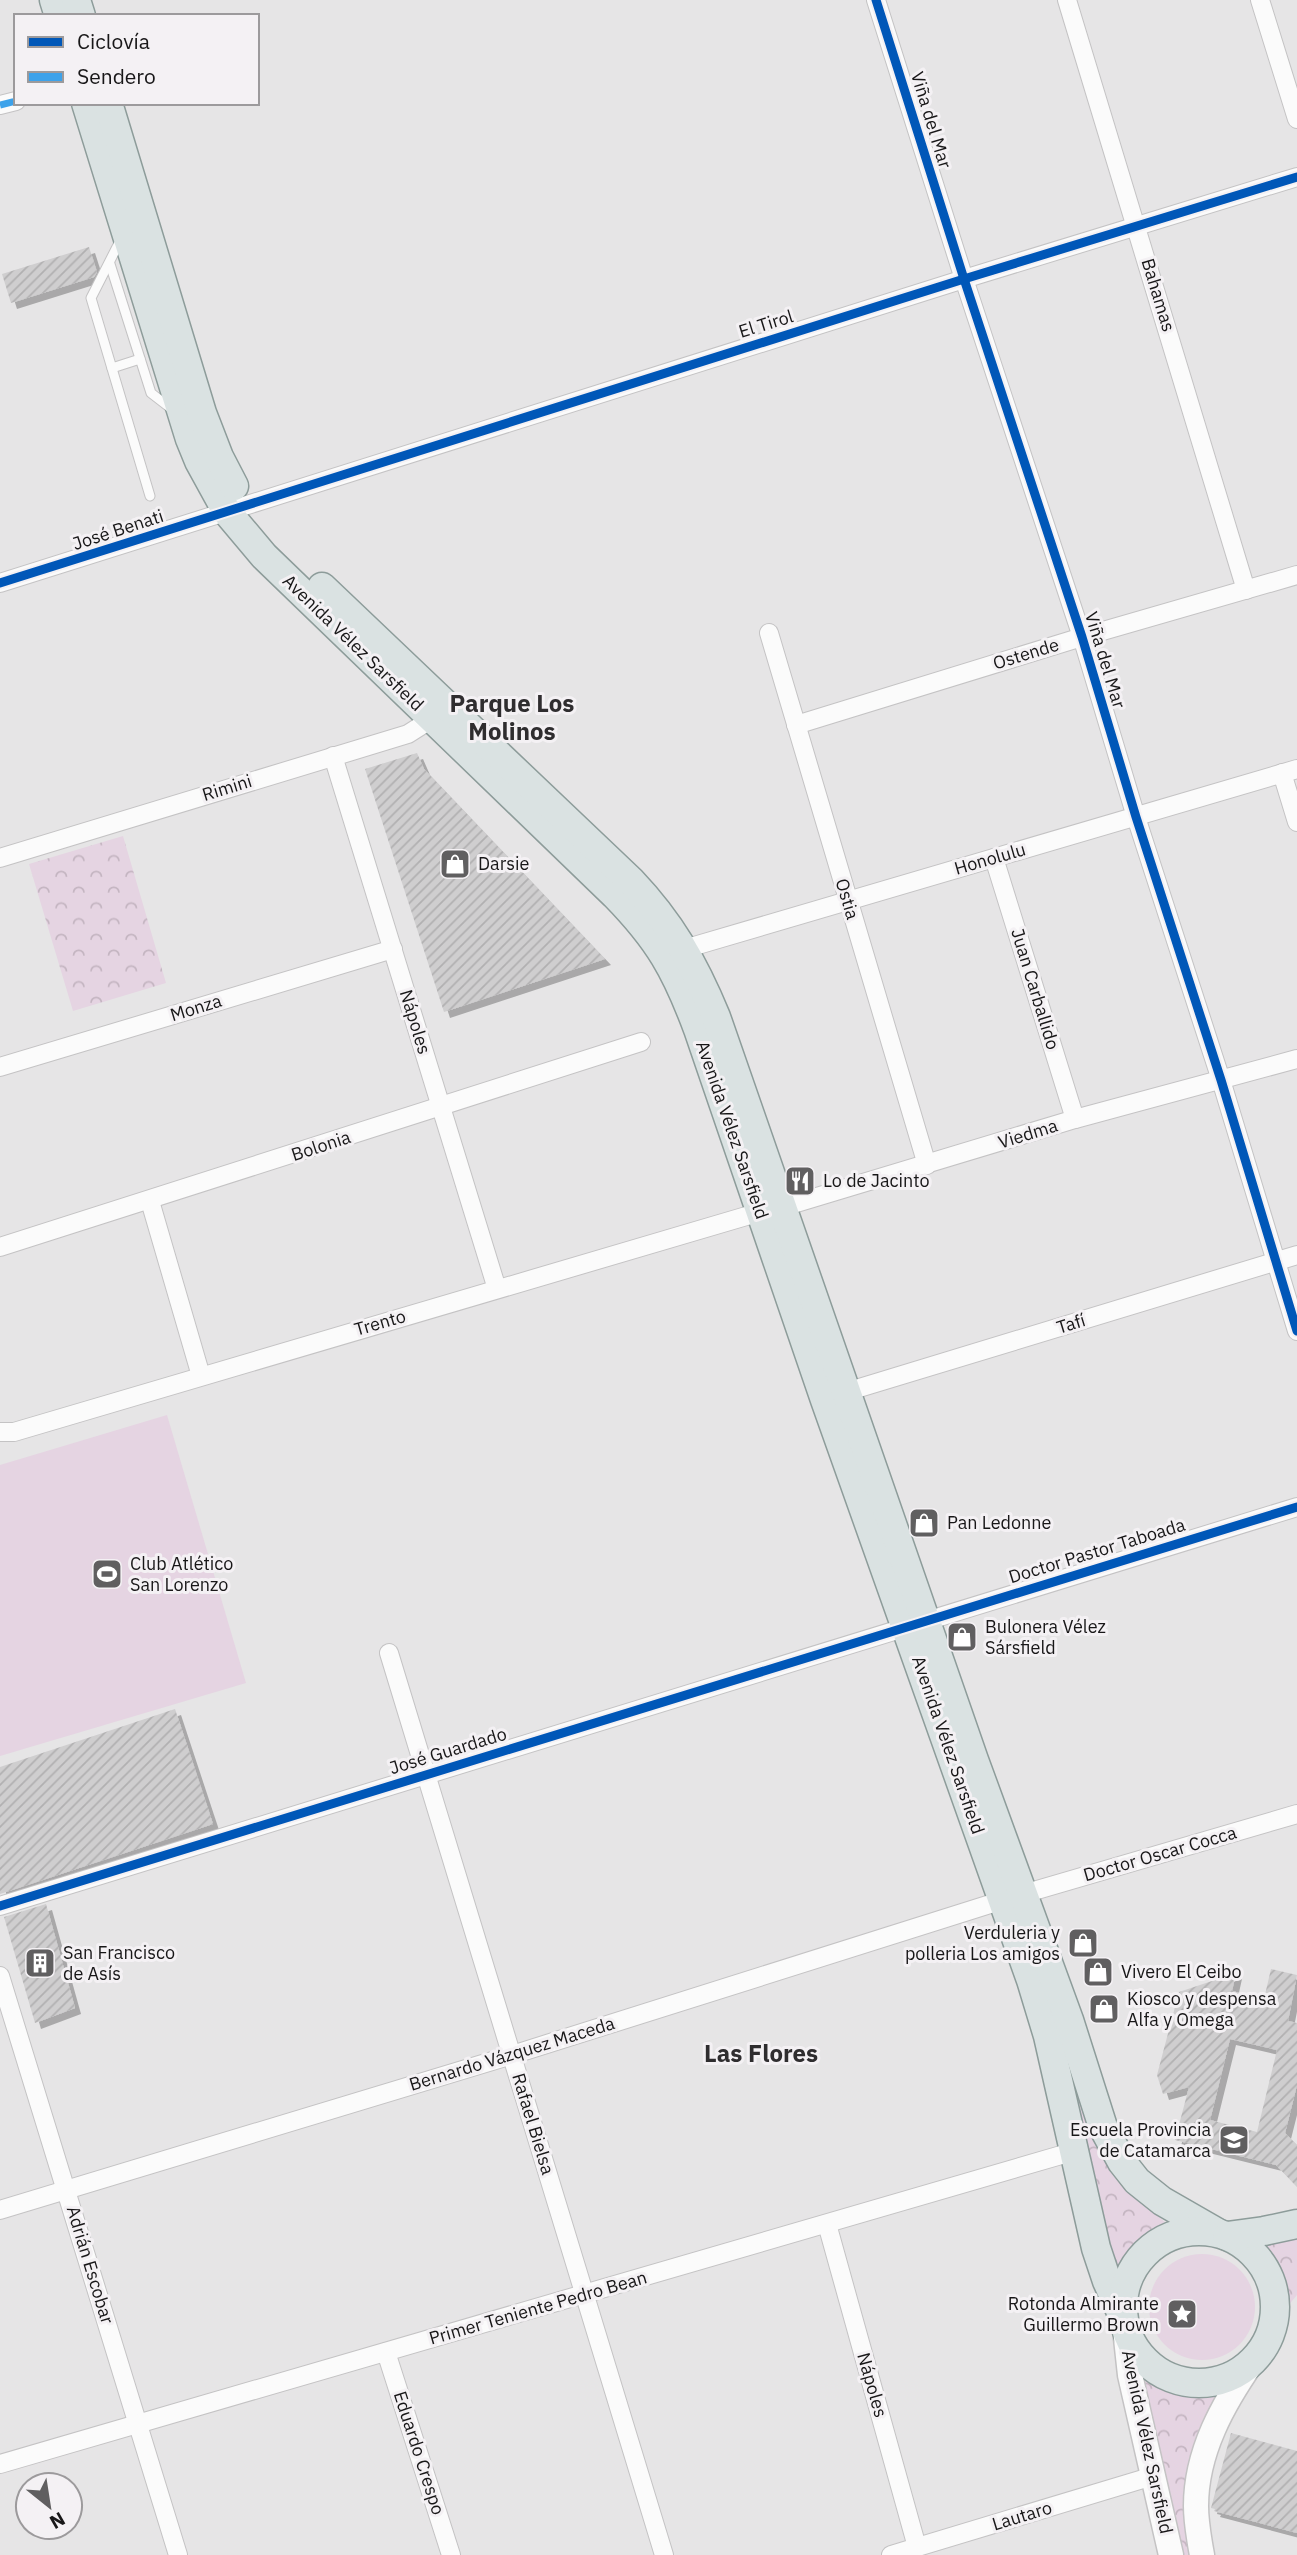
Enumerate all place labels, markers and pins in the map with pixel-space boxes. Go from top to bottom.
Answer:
shop icon: Darsie [438,847,472,881]
place label: Darsie [478,852,530,875]
restaurant icon: Lo de Jacinto [783,1164,817,1198]
place label: Lo de Jacinto [823,1169,930,1192]
shop icon: Pan Ledonne [907,1506,941,1540]
place label: Pan Ledonne [947,1511,1051,1534]
place label: Club Atlético San Lorenzo [130,1552,233,1596]
sports icon: Club Atlético San Lorenzo [90,1557,124,1591]
place label: Bulonera Vélez Sársfield [985,1615,1106,1659]
shop icon: Bulonera Vélez Sársfield [945,1620,979,1654]
place label: Verduleria y polleria Los amigos [905,1921,1060,1965]
shop icon: Verduleria y polleria Los amigos [1066,1926,1100,1960]
place label: San Francisco de Asís [63,1941,175,1985]
building icon: San Francisco de Asís [23,1946,57,1980]
shop icon: Vivero El Ceibo [1081,1955,1115,1989]
place label: Vivero El Ceibo [1121,1960,1242,1983]
place label: Kiosco y despensa Alfa y Omega [1127,1987,1277,2031]
shop icon: Kiosco y despensa Alfa y Omega [1087,1992,1121,2026]
place label: Escuela Provincia de Catamarca [1070,2118,1211,2162]
school or university icon: Escuela Provincia de Catamarca [1217,2123,1251,2157]
place label: Rotonda Almirante Guillermo Brown [1008,2292,1159,2336]
place icon: Rotonda Almirante Guillermo Brown [1165,2297,1199,2331]

